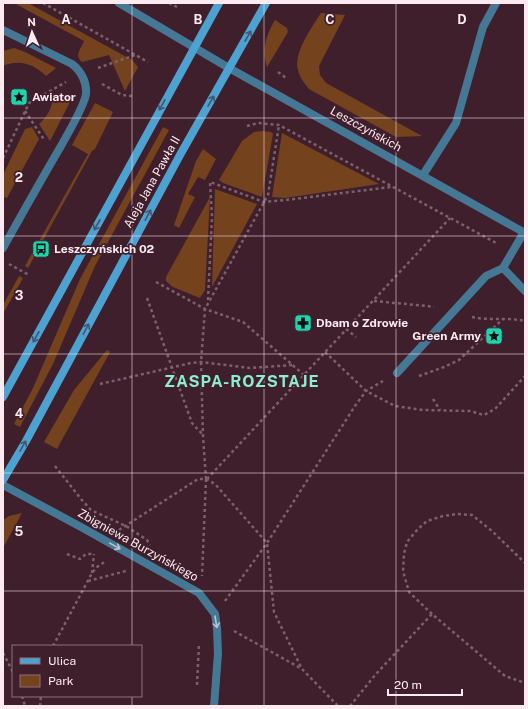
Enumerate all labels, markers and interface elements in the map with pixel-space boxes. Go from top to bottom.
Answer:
north arrow [12,12,52,52]
text: A [61,12,71,27]
text: B [194,12,203,27]
text: C [325,12,335,27]
text: D [457,12,467,27]
text: N [27,16,36,28]
one-way arrow [244,30,252,42]
place icon: Awiator [9,87,29,107]
place label: Awiator [32,90,76,104]
one-way arrow [207,95,215,107]
one-way arrow [158,99,166,111]
street label: Leszczyńskich [328,104,404,154]
street label: Aleja Jana Pawła II [121,134,183,230]
text: 2 [15,170,23,185]
one-way arrow [144,209,152,221]
one-way arrow [93,219,100,231]
bus stop icon: Leszczyńskich 02 [31,239,51,259]
place label: Leszczyńskich 02 [54,242,155,256]
text: 3 [15,288,24,303]
pharmacy icon: Dbam o Zdrowie [293,313,313,333]
place label: Dbam o Zdrowie [316,316,408,330]
one-way arrow [82,323,90,335]
place icon: Green Army [484,326,504,346]
place label: Green Army [412,329,481,343]
one-way arrow [31,331,39,343]
district label: ZASPA-ROZSTAJE [164,372,320,391]
text: 4 [15,406,24,421]
one-way arrow [19,440,27,452]
street label: Zbigniewa Burzyńskiego [75,506,201,584]
text: 5 [15,524,24,539]
one-way arrow [109,543,121,551]
one-way arrow [212,615,220,628]
legend [12,645,142,697]
text: Ulica [48,654,76,668]
scale bar [388,671,462,697]
text: Park [48,674,74,688]
text: 20 m [394,678,422,692]

